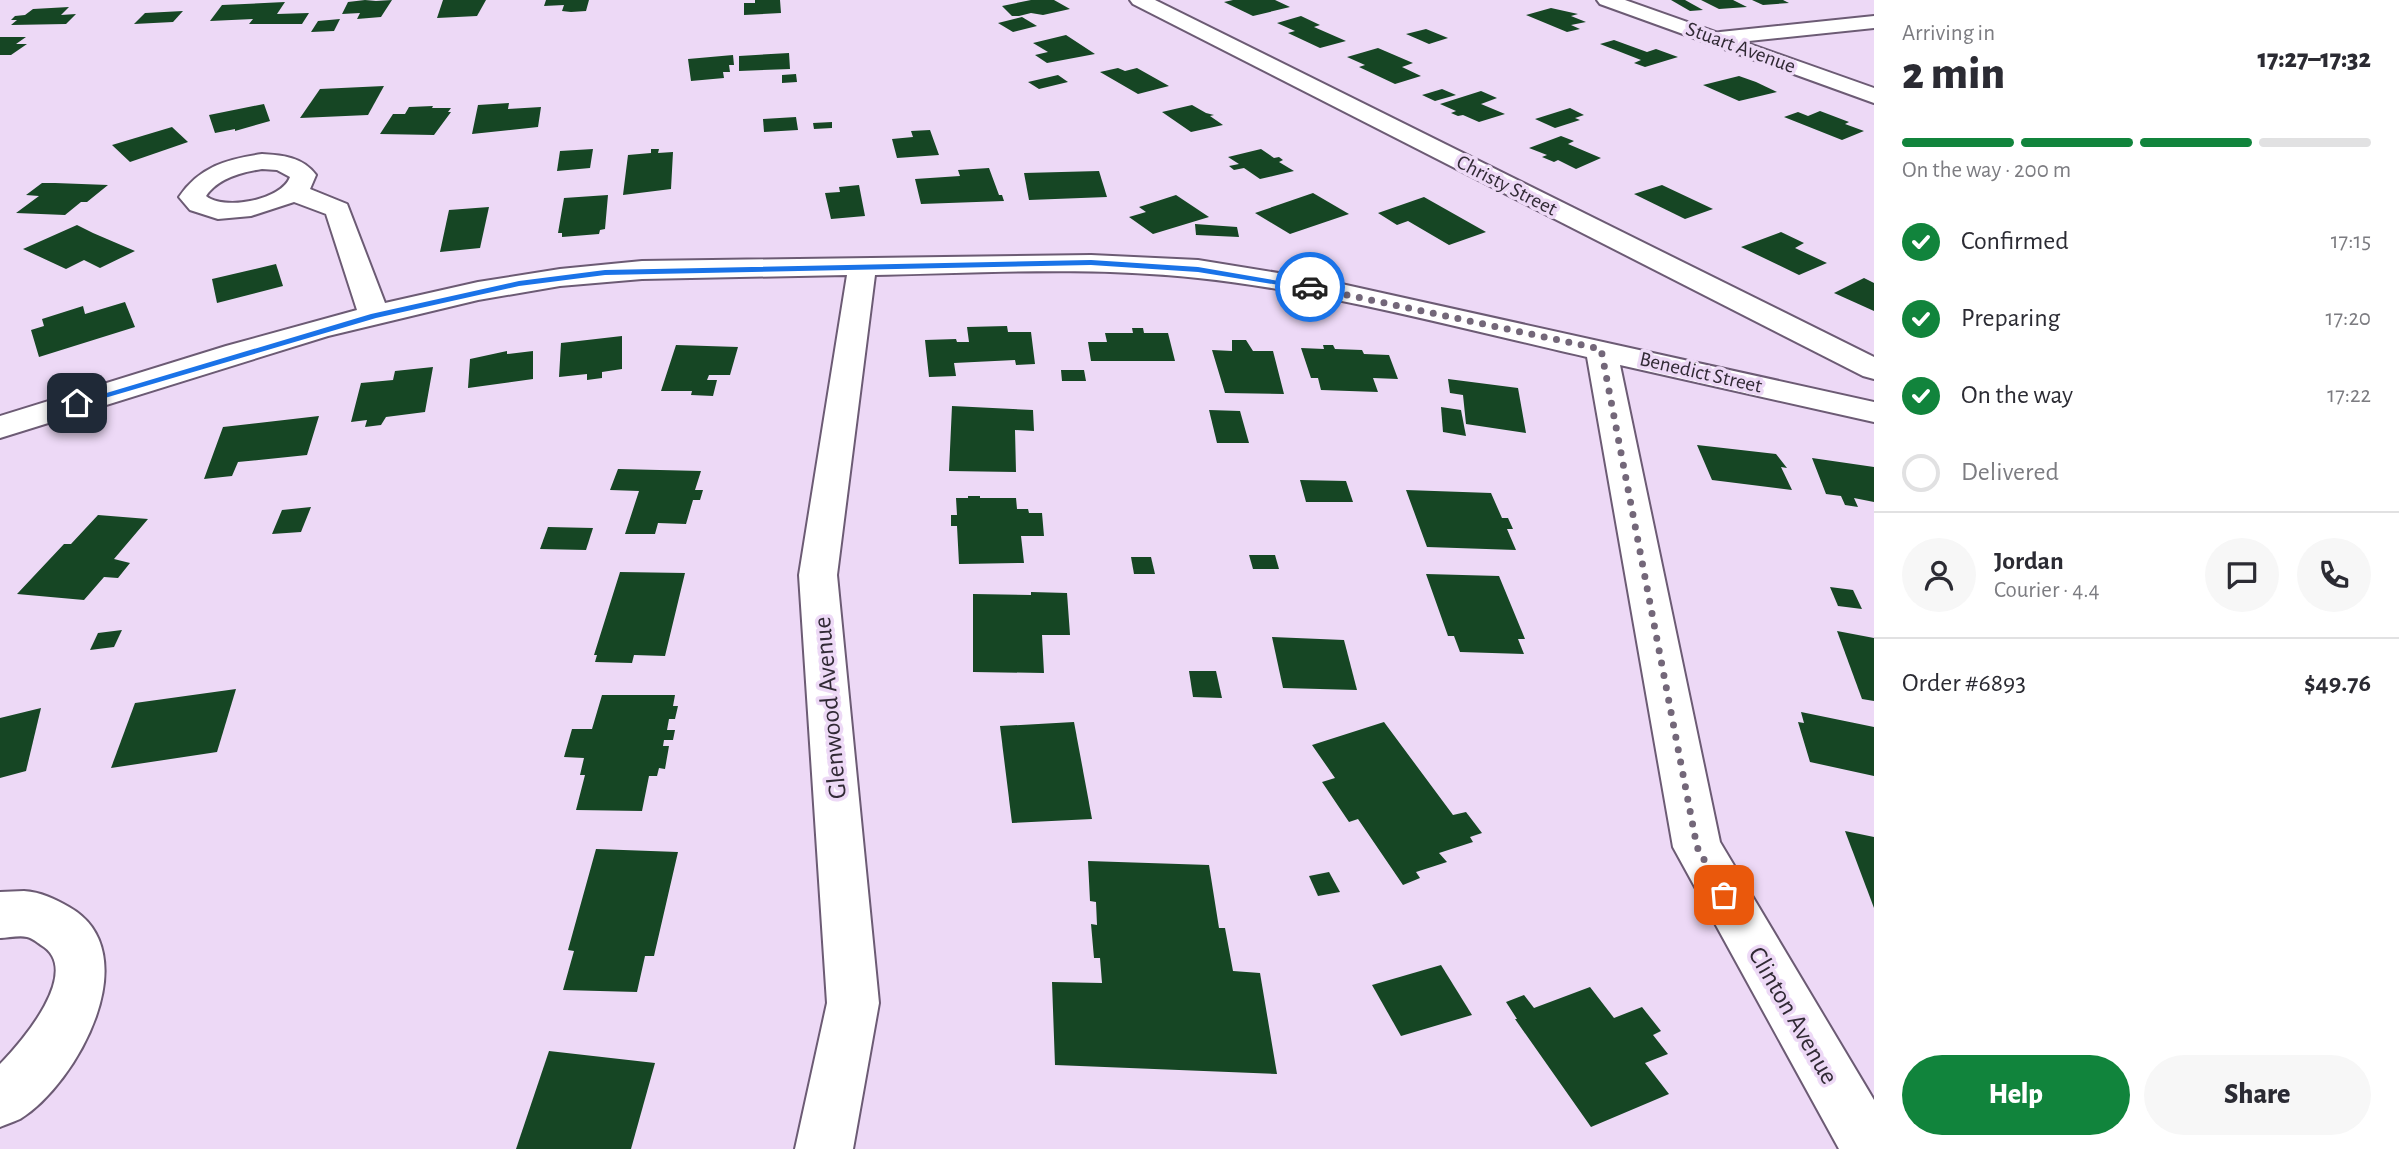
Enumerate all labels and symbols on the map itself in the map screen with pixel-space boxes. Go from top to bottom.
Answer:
street label: Stuart Avenue [1683,18,1798,77]
street label: Christy Street [1453,151,1561,220]
courier [1275,252,1345,322]
street label: Benedict Street [1638,348,1764,397]
pin [47,373,107,433]
street label: Glenwood Avenue [809,616,851,800]
pin [1694,865,1754,925]
street label: Clinton Avenue [1743,942,1843,1089]

